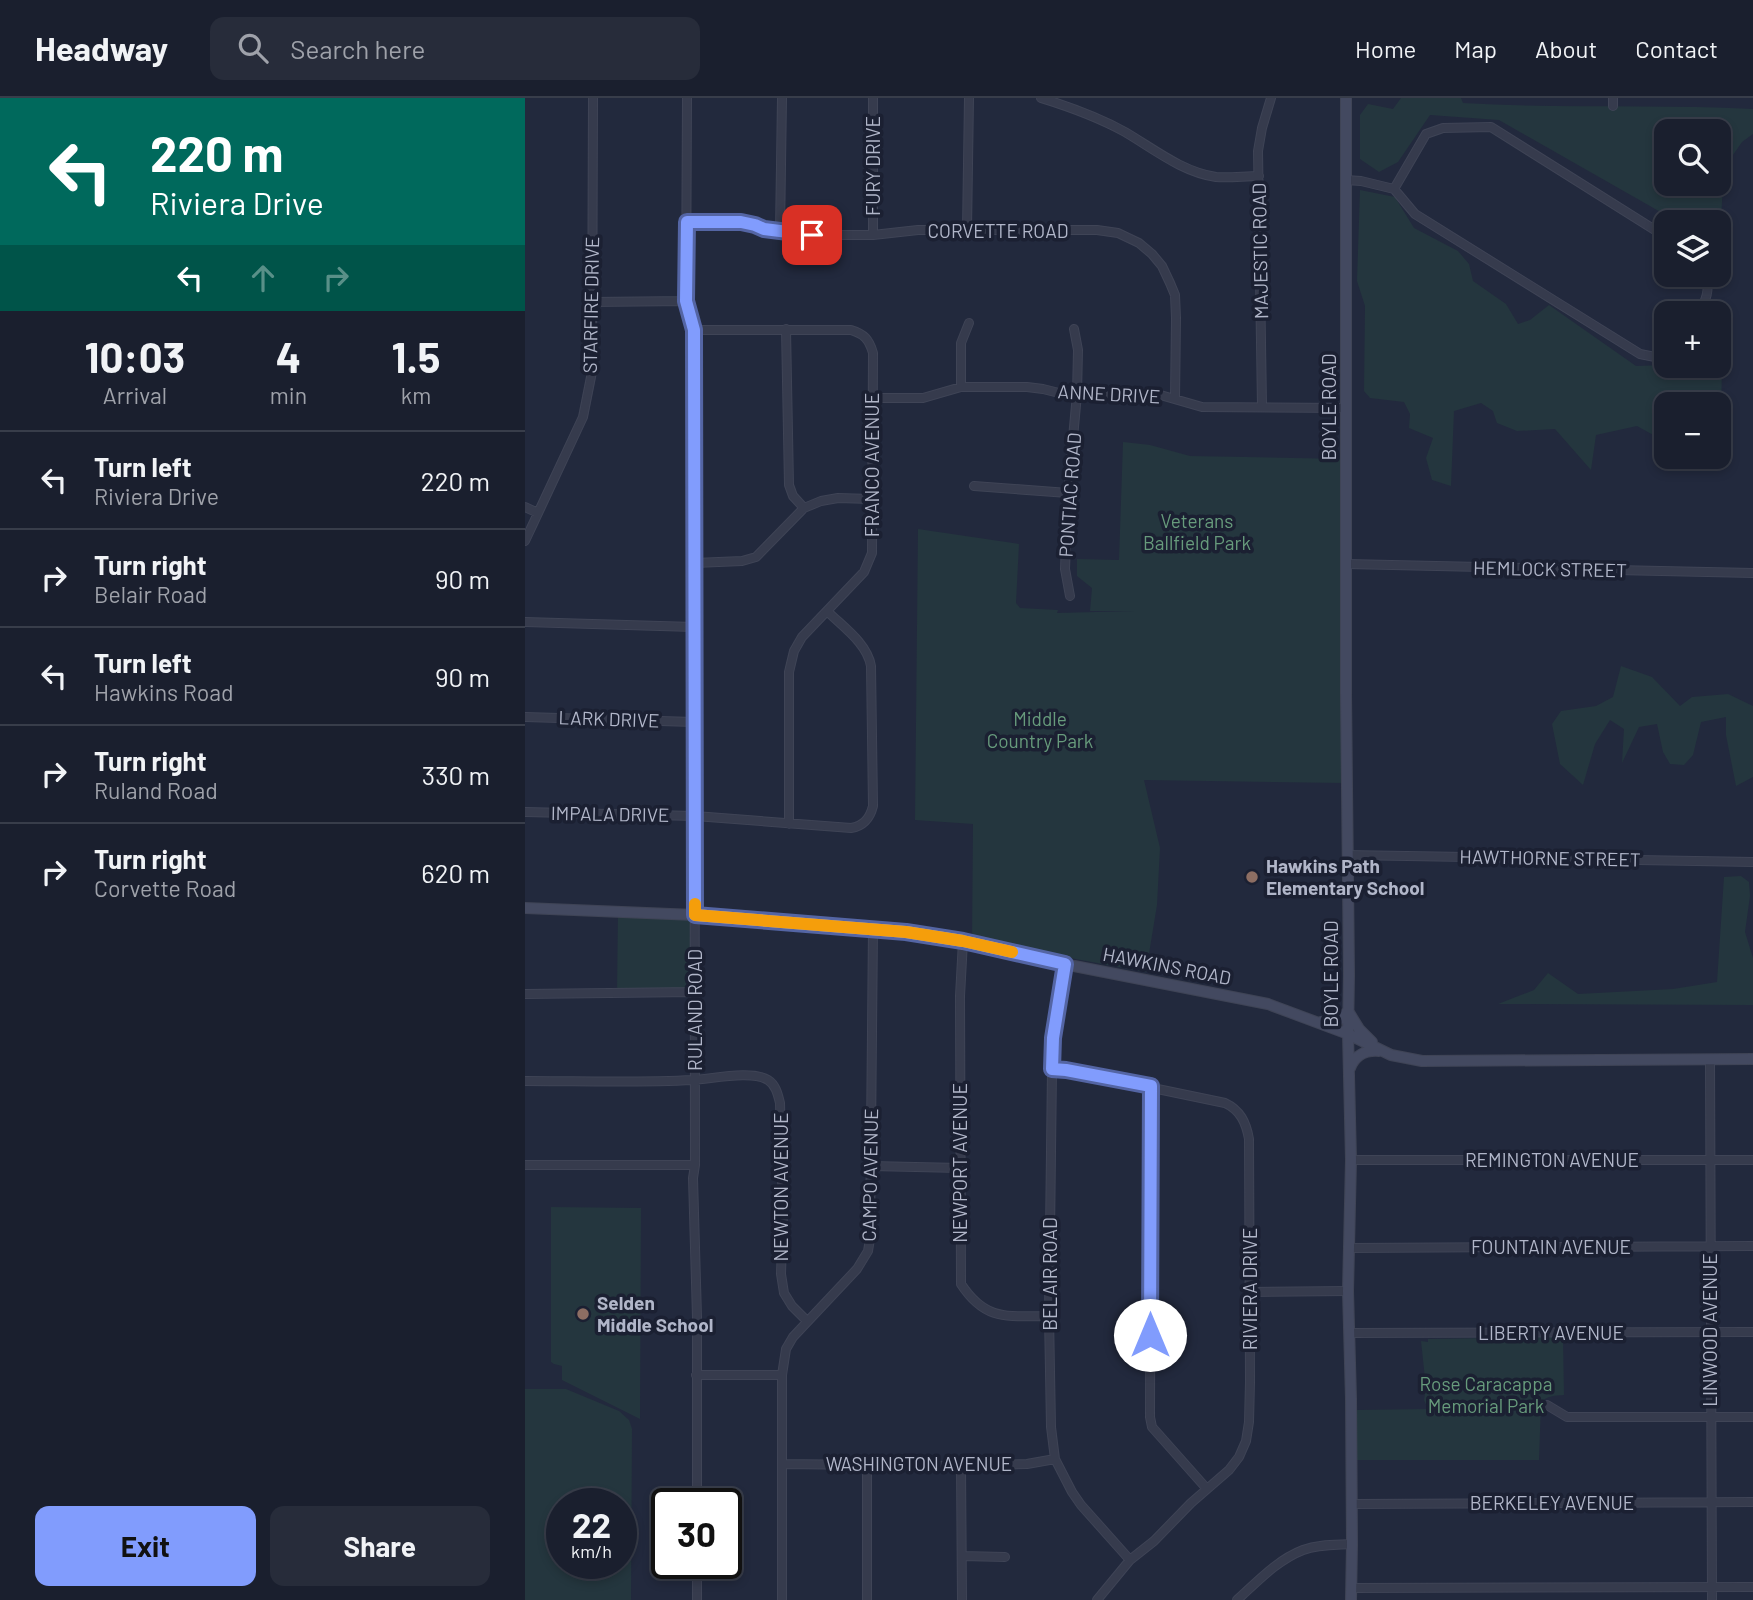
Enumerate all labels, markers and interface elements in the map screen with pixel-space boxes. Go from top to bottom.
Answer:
search box [210,17,700,80]
text: Headway [35,28,168,68]
icon: search [234,29,272,67]
text: Search here [290,33,425,64]
text: Home [1355,34,1416,63]
text: Map [1454,34,1497,63]
text: About [1535,34,1597,63]
text: Contact [1635,34,1718,63]
street label: FURY DRIVE [861,116,884,216]
map controls [1654,119,1731,469]
button: search [1654,119,1731,196]
text: 220 m [150,123,284,182]
icon: left [35,126,126,217]
text: Riviera Drive [150,183,324,221]
street label: MAJESTIC ROAD [1247,183,1272,319]
pin [782,205,842,265]
button: layers [1654,210,1731,287]
icon: arrive [793,216,831,254]
street label: CORVETTE ROAD [928,219,1068,242]
street label: STARFIRE DRIVE [578,236,603,374]
icon: left [171,259,209,297]
icon: ahead [244,259,282,297]
icon: right [317,259,355,297]
button: + [1654,301,1731,378]
text: 10:03 [85,331,185,381]
text: 4 [276,331,301,381]
text: 1.5 [392,331,440,381]
street label: BOYLE ROAD [1317,353,1340,461]
street label: ANNE DRIVE [1057,379,1161,408]
text: Arrival [103,381,167,409]
text: min [270,381,307,409]
text: km [401,381,431,409]
button: − [1654,392,1731,469]
street label: FRANCO AVENUE [860,393,883,537]
street label: PONTIAC ROAD [1054,432,1085,558]
text: Turn left [94,451,192,482]
icon: left [35,461,73,499]
text: 220 m [421,465,490,496]
text: Riviera Drive [94,482,219,510]
park label: Veterans Ballfield Park [1143,509,1251,554]
text: Turn right [94,549,207,580]
street label: HEMLOCK STREET [1473,556,1627,581]
icon: right [35,559,73,597]
text: 90 m [435,563,490,594]
text: Belair Road [94,580,207,608]
text: Turn left [94,647,192,678]
icon: left [35,657,73,695]
text: 90 m [435,661,490,692]
text: Hawkins Road [94,678,234,706]
street label: LARK DRIVE [558,705,660,732]
park label: Middle Country Park [987,707,1093,752]
text: Turn right [94,745,207,776]
icon: right [35,755,73,793]
text: 330 m [422,759,490,790]
text: Ruland Road [94,776,218,804]
street label: IMPALA DRIVE [551,801,669,826]
text: Turn right [94,843,207,874]
street label: HAWTHORNE STREET [1459,844,1641,871]
icon: right [35,853,73,891]
place label: Hawkins Path Elementary School [1266,854,1424,899]
text: 620 m [421,857,490,888]
marker: Hawkins Path Elementary School [1244,869,1260,885]
text: Corvette Road [94,874,236,902]
street label: BOYLE ROAD [1319,920,1342,1028]
street label: HAWKINS ROAD [1101,942,1233,989]
street label: RULAND ROAD [683,949,706,1071]
street label: NEWPORT AVENUE [948,1083,971,1243]
street label: CAMPO AVENUE [857,1108,882,1242]
street label: NEWTON AVENUE [769,1112,792,1262]
street label: REMINGTON AVENUE [1465,1148,1639,1171]
street label: BELAIR ROAD [1038,1217,1061,1331]
street label: RIVIERA DRIVE [1238,1228,1261,1350]
street label: FOUNTAIN AVENUE [1471,1235,1631,1258]
street label: LINWOOD AVENUE [1698,1253,1721,1407]
place label: Selden Middle School [597,1291,713,1336]
position arrow [1113,1298,1187,1372]
marker: Selden Middle School [575,1306,591,1322]
street label: LIBERTY AVENUE [1478,1321,1624,1344]
park label: Rose Caracappa Memorial Park [1420,1372,1552,1417]
street label: WASHINGTON AVENUE [826,1452,1012,1475]
speed limit sign: 30 [651,1488,742,1579]
street label: BERKELEY AVENUE [1470,1491,1634,1514]
text: 22 [572,1503,611,1545]
button: Exit [35,1506,256,1586]
button: Share [270,1506,490,1586]
text: km/h [571,1540,612,1562]

